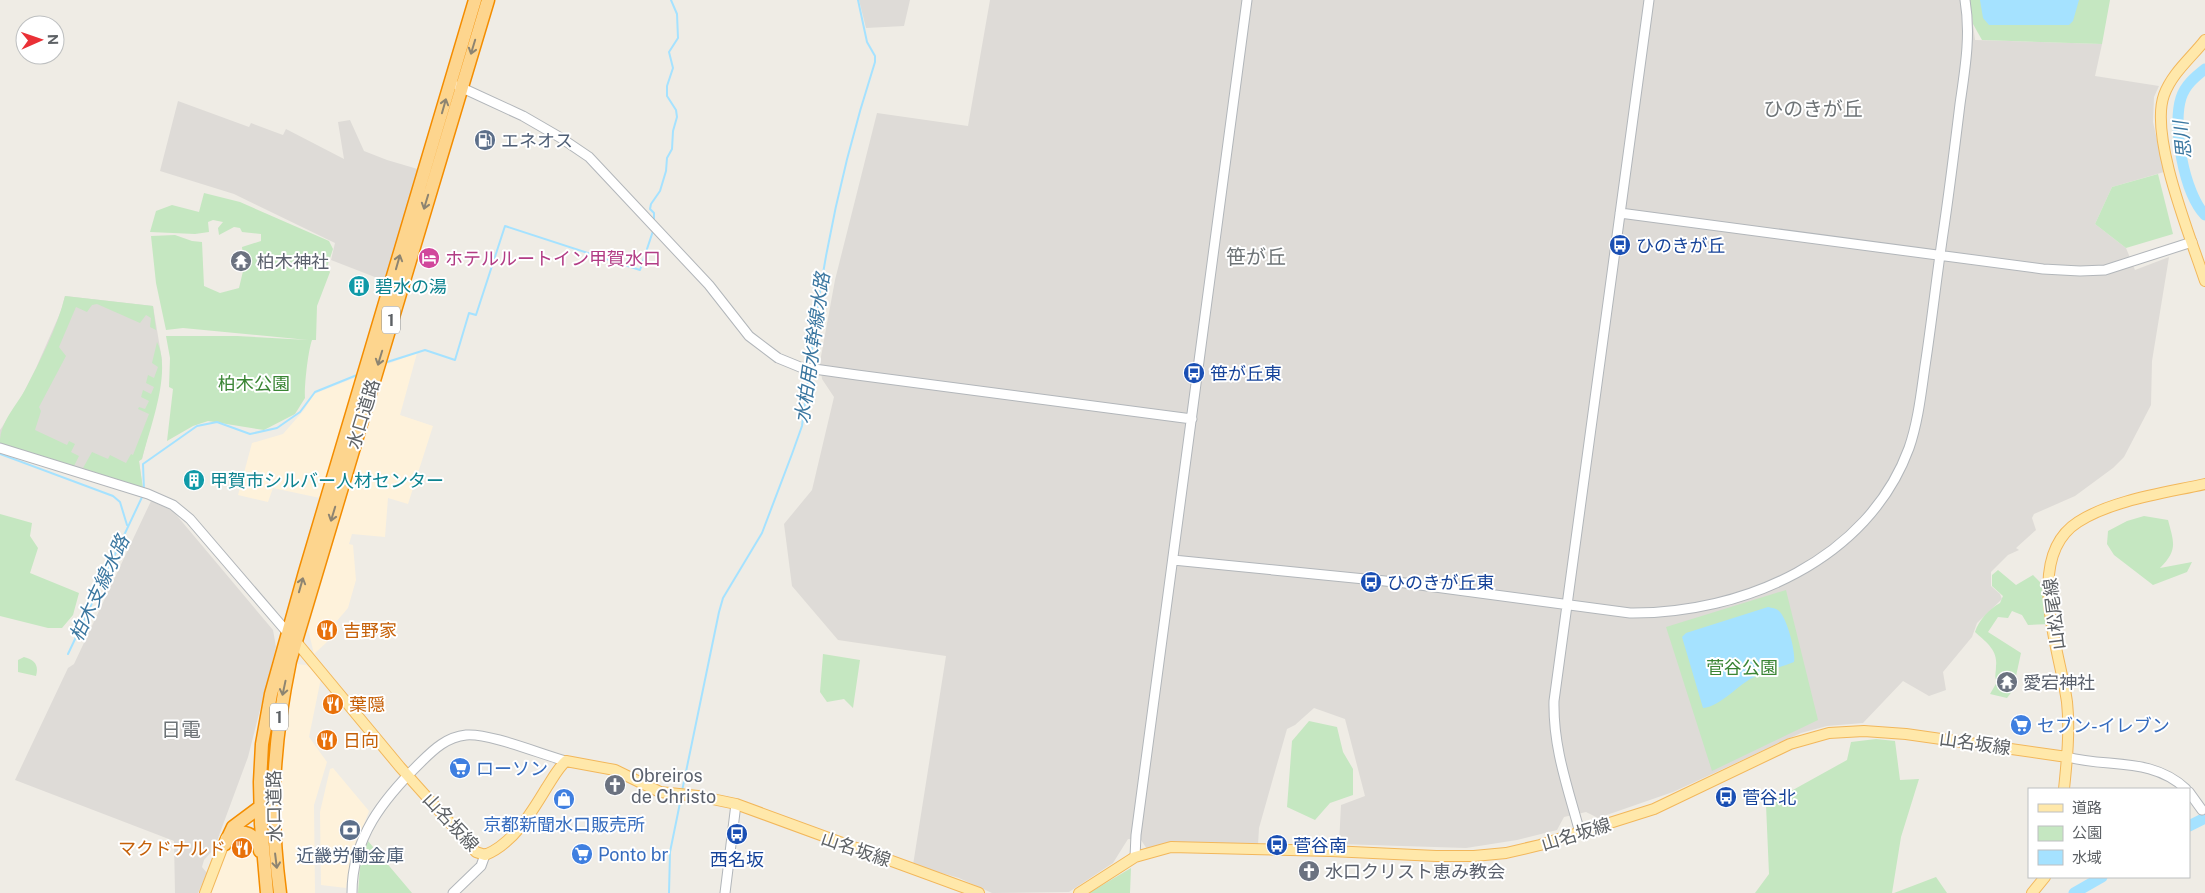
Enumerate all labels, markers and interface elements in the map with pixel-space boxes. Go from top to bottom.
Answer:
north arrow [15,15,65,65]
text: N [45,34,61,45]
one-way arrow [468,38,478,54]
district label: ひのきが丘 [1763,97,1863,121]
one-way arrow [439,98,449,114]
water label: 思川 [2169,118,2195,160]
fuel station icon: エネオス [473,128,497,152]
place label: エネオス [501,130,573,151]
one-way arrow [421,194,431,210]
bus stop icon: ひのきが丘 [1608,233,1632,257]
place label: ひのきが丘 [1636,235,1725,256]
district label: 笹が丘 [1226,245,1286,269]
hotel icon: ホテルルートイン甲賀水口 [417,246,441,270]
place label: ホテルルートイン甲賀水口 [445,248,661,269]
temple icon: 柏木神社 [229,249,253,273]
place label: 柏木神社 [257,251,329,272]
one-way arrow [393,254,403,270]
water label: 水柏用水幹線水路 [791,269,834,425]
building icon: 碧水の湯 [347,274,371,298]
place label: 碧水の湯 [375,276,447,297]
road number: 1 [382,306,400,334]
one-way arrow [374,350,384,366]
bus stop icon: 笹が丘東 [1182,361,1206,385]
place label: 笹が丘東 [1210,363,1282,384]
park label: 柏木公園 [218,373,290,394]
street label: 水口道路 [342,377,384,451]
building icon: 甲賀市シルバー人材センター [182,468,206,492]
place label: 甲賀市シルバー人材センター [210,470,444,491]
one-way arrow [328,505,338,521]
water label: 柏木支線水路 [65,530,134,644]
bus stop icon: ひのきが丘東 [1359,570,1383,594]
place label: ひのきが丘東 [1387,572,1494,593]
street label: 山松尾線 [2039,577,2069,651]
one-way arrow [297,578,306,594]
restaurant icon: 吉野家 [315,618,339,642]
place label: 吉野家 [343,620,397,641]
park label: 菅谷公園 [1706,657,1778,678]
temple icon: 愛宕神社 [1995,670,2019,694]
place label: 愛宕神社 [2023,672,2095,693]
one-way arrow [279,680,289,696]
restaurant icon: 葉隠 [321,692,345,716]
place label: 葉隠 [349,694,385,715]
road number: 1 [270,704,288,730]
supermarket icon: セブン-イレブン [2009,713,2033,737]
place label: セブン-イレブン [2037,715,2170,736]
district label: 日電 [161,718,201,742]
restaurant icon: 日向 [315,728,339,752]
street label: 山名坂線 [1938,728,2012,758]
place label: 日向 [343,730,379,751]
supermarket icon: ローソン [448,756,472,780]
place label: ローソン [476,758,548,779]
place label: Obreiros de Christo [631,765,716,807]
street label: 水口道路 [263,770,285,842]
church icon: Obreiros de Christo [603,773,627,797]
bus stop icon: 菅谷北 [1714,785,1738,809]
shop icon: 京都新聞水口販売所 [552,787,576,811]
place label: 菅谷北 [1742,787,1796,808]
legend [2028,788,2190,878]
street label: 山名坂線 [419,789,483,855]
text: 道路 [2072,799,2102,816]
street label: 山名坂線 [1539,813,1613,855]
place label: 京都新聞水口販売所 [483,814,645,835]
bank icon: 近畿労働金庫 [338,818,362,842]
bus stop icon: 西名坂 [725,822,749,846]
text: 公園 [2072,824,2102,841]
street label: 山名坂線 [819,827,893,871]
bus stop icon: 菅谷南 [1265,833,1289,857]
place label: 菅谷南 [1293,835,1347,856]
restaurant icon: マクドナルド [230,836,254,860]
place label: マクドナルド [118,838,226,859]
supermarket icon: Ponto br [570,842,594,866]
place label: Ponto br [598,844,668,865]
place label: 近畿労働金庫 [296,845,404,866]
place label: 西名坂 [710,849,764,870]
text: 水域 [2072,849,2102,866]
one-way arrow [271,852,281,868]
church icon: 水口クリスト恵み教会 [1297,859,1321,883]
place label: 水口クリスト恵み教会 [1325,861,1505,882]

